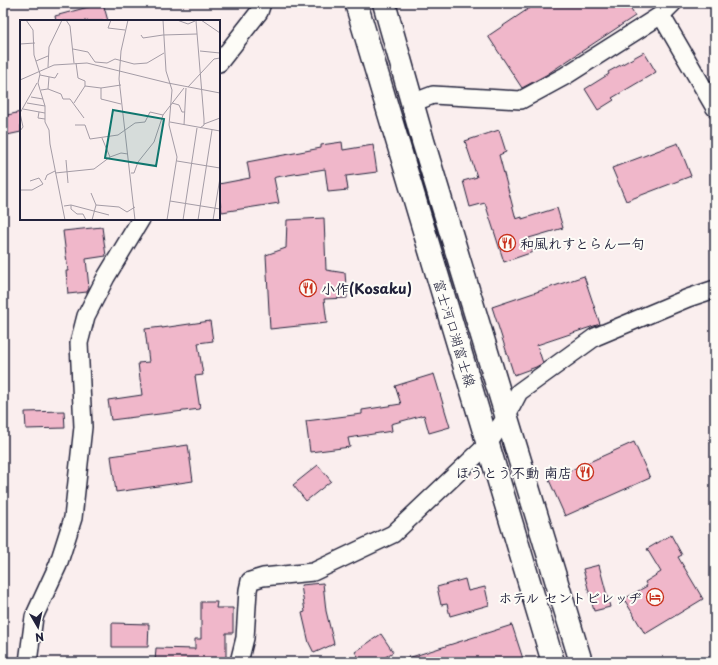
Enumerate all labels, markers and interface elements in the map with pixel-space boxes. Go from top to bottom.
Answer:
inset map [20,20,220,220]
restaurant icon: 和風れすとらん一句 [497,233,517,253]
place label: 和風れすとらん一句 [520,233,645,254]
street label: 富士河口湖富士線 [429,276,481,390]
restaurant icon: 小作(Kosaku) [298,278,318,298]
place label: 小作(Kosaku) [321,278,412,299]
place label: ほうとう不動 南店 [456,462,572,483]
restaurant icon: ほうとう不動 南店 [575,462,595,482]
place label: ホテル セントビレッヂ [498,587,642,608]
hotel icon: ホテル セントビレッヂ [645,587,665,607]
north arrow [18,607,58,647]
text: N [34,628,45,646]

